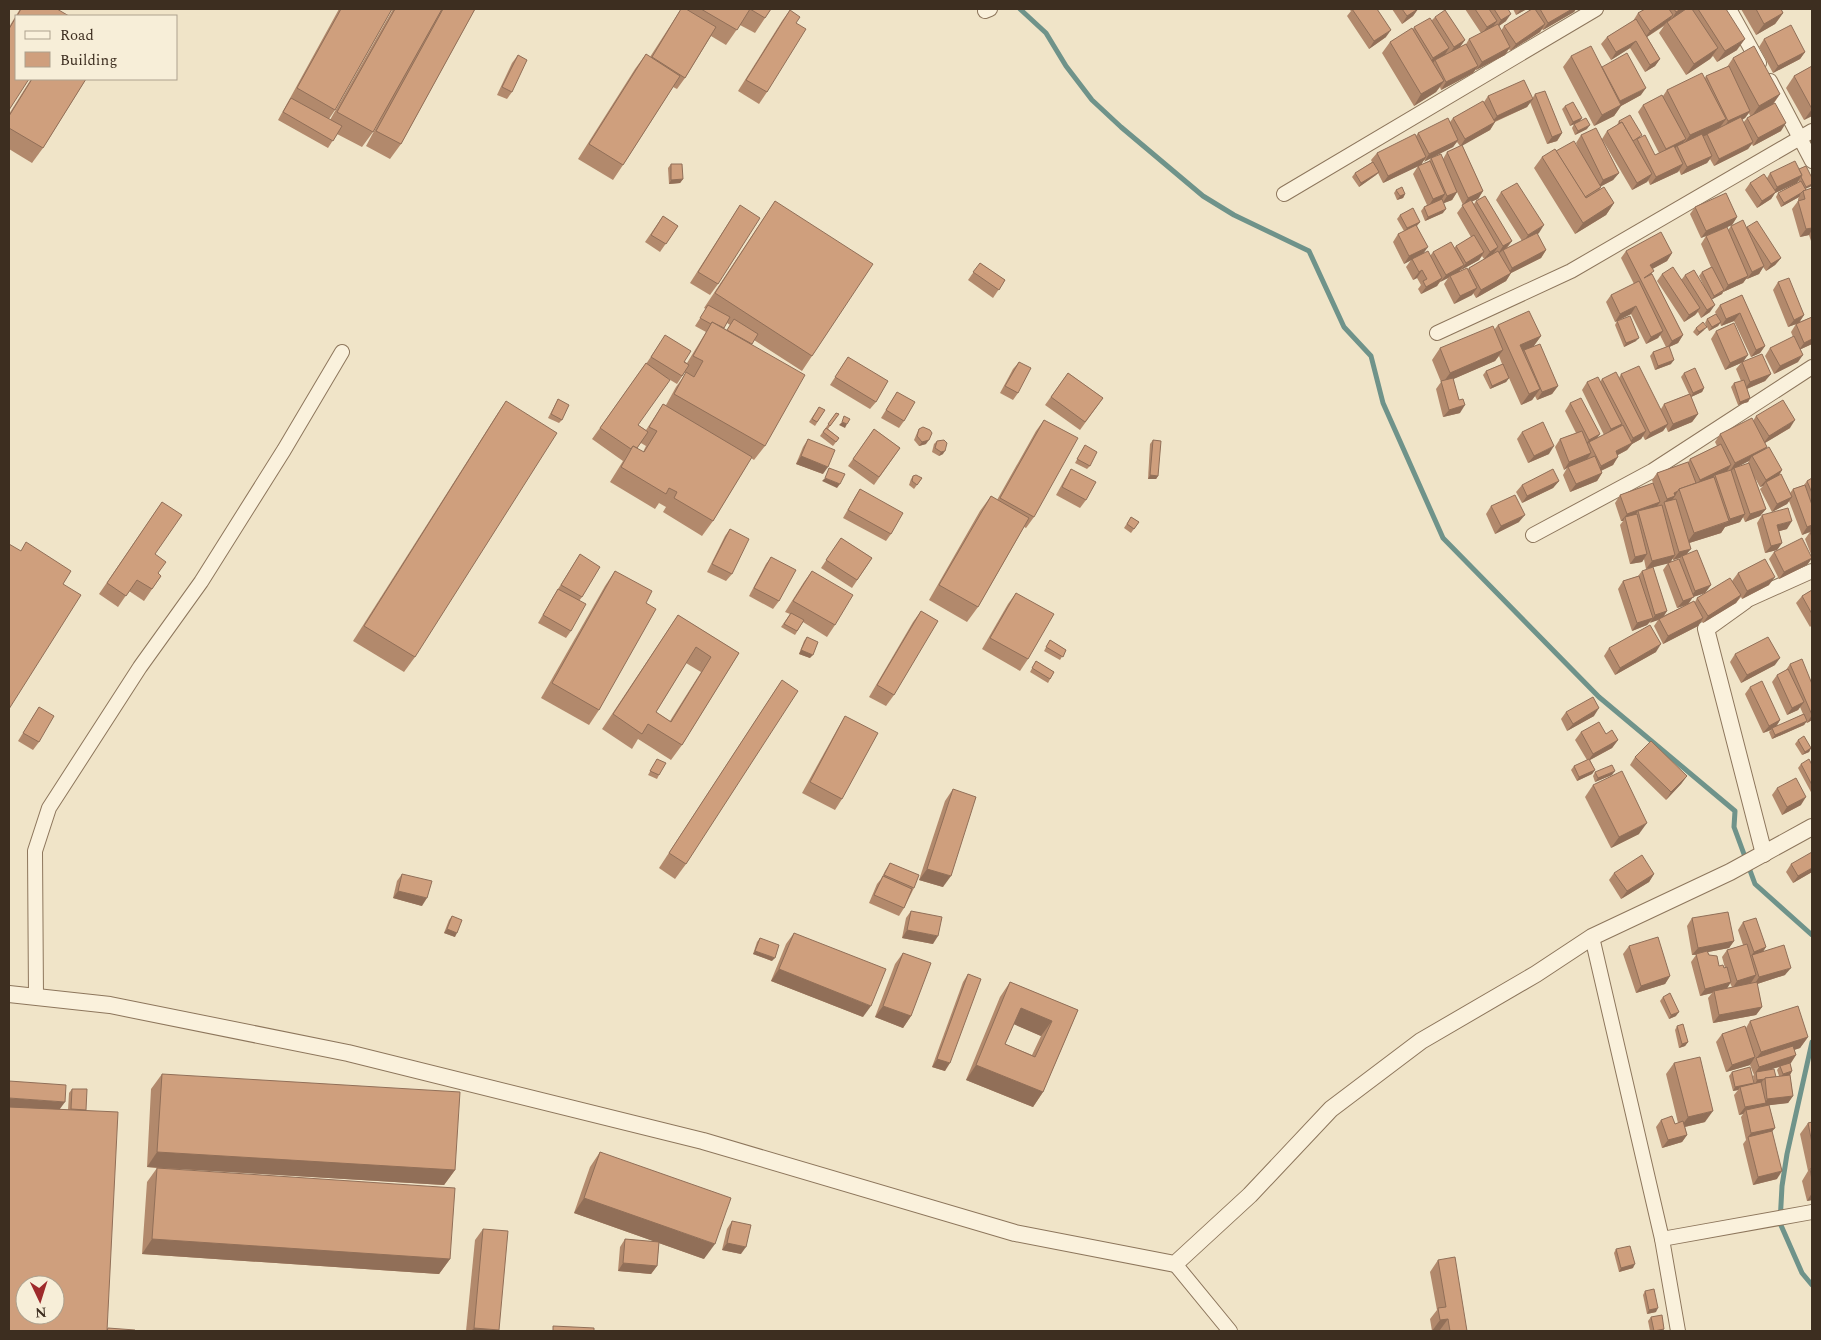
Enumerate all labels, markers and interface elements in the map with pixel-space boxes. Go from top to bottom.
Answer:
legend [15,15,178,80]
text: Road [60,24,94,47]
text: Building [60,49,117,72]
north arrow [15,1275,65,1325]
text: N [34,1302,47,1323]

